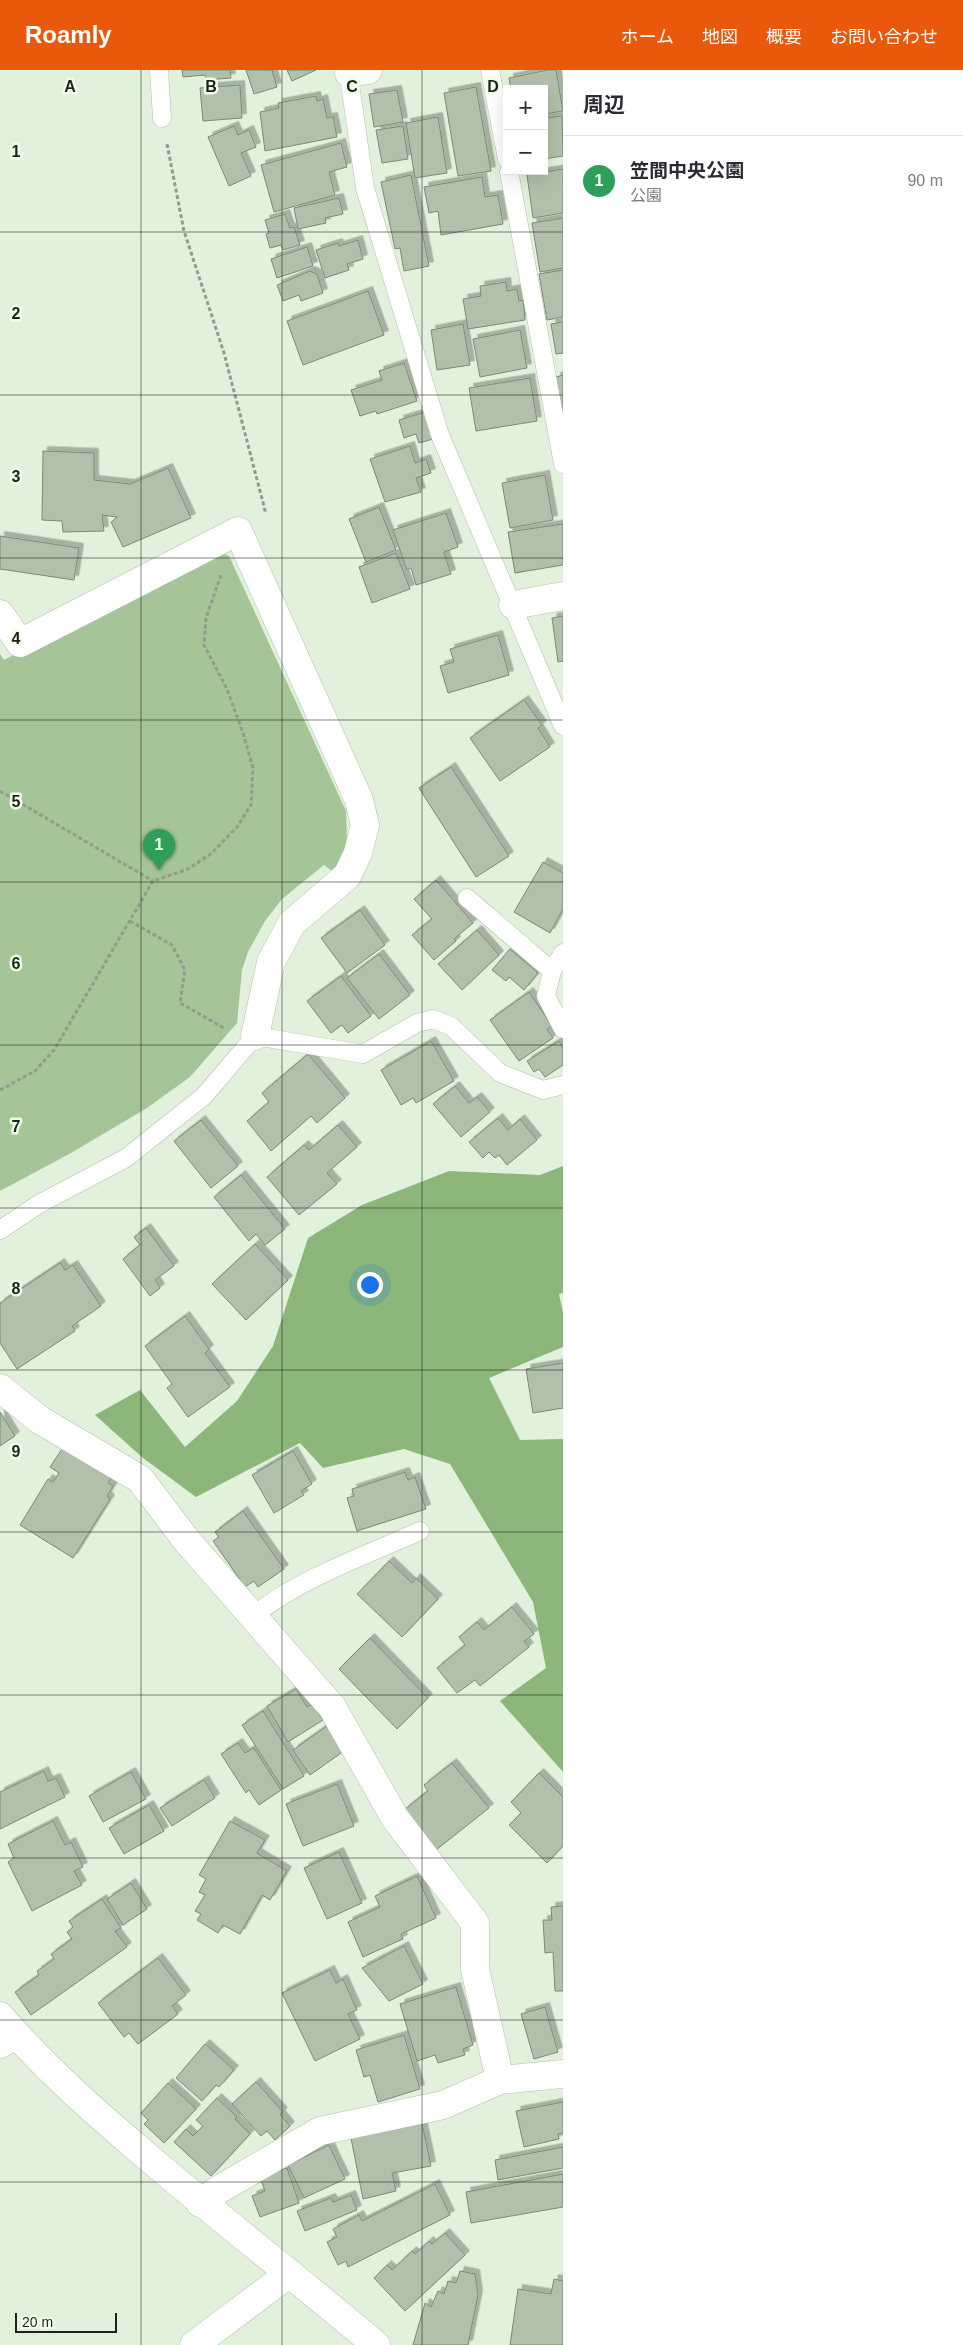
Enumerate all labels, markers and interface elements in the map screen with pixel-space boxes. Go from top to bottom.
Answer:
text: Roamly [25,21,112,48]
text: ホーム [621,27,674,47]
text: 地図 [702,27,738,47]
text: 概要 [766,27,802,47]
text: お問い合わせ [830,27,938,47]
text: A [64,78,76,95]
text: B [205,78,217,95]
text: C [346,78,358,95]
text: D [487,78,499,95]
map controls [503,85,548,175]
button: + [503,85,548,130]
text: 周辺 [583,93,625,116]
button: − [503,130,548,175]
text: 1 [12,143,21,160]
text: 笠間中央公園 [630,160,744,181]
text: 1 [595,172,603,189]
text: 90 m [907,172,943,189]
text: 公園 [630,187,662,204]
text: 2 [12,305,21,322]
text: 3 [12,468,21,485]
text: 4 [12,630,21,647]
text: 5 [12,793,21,810]
pin: 1 [143,829,175,870]
text: 6 [12,955,21,972]
text: 7 [12,1118,21,1135]
your location [357,1272,383,1298]
text: 8 [12,1280,21,1297]
text: 9 [12,1443,21,1460]
scale bar [15,2310,118,2333]
text: 20 m [22,2314,53,2330]

